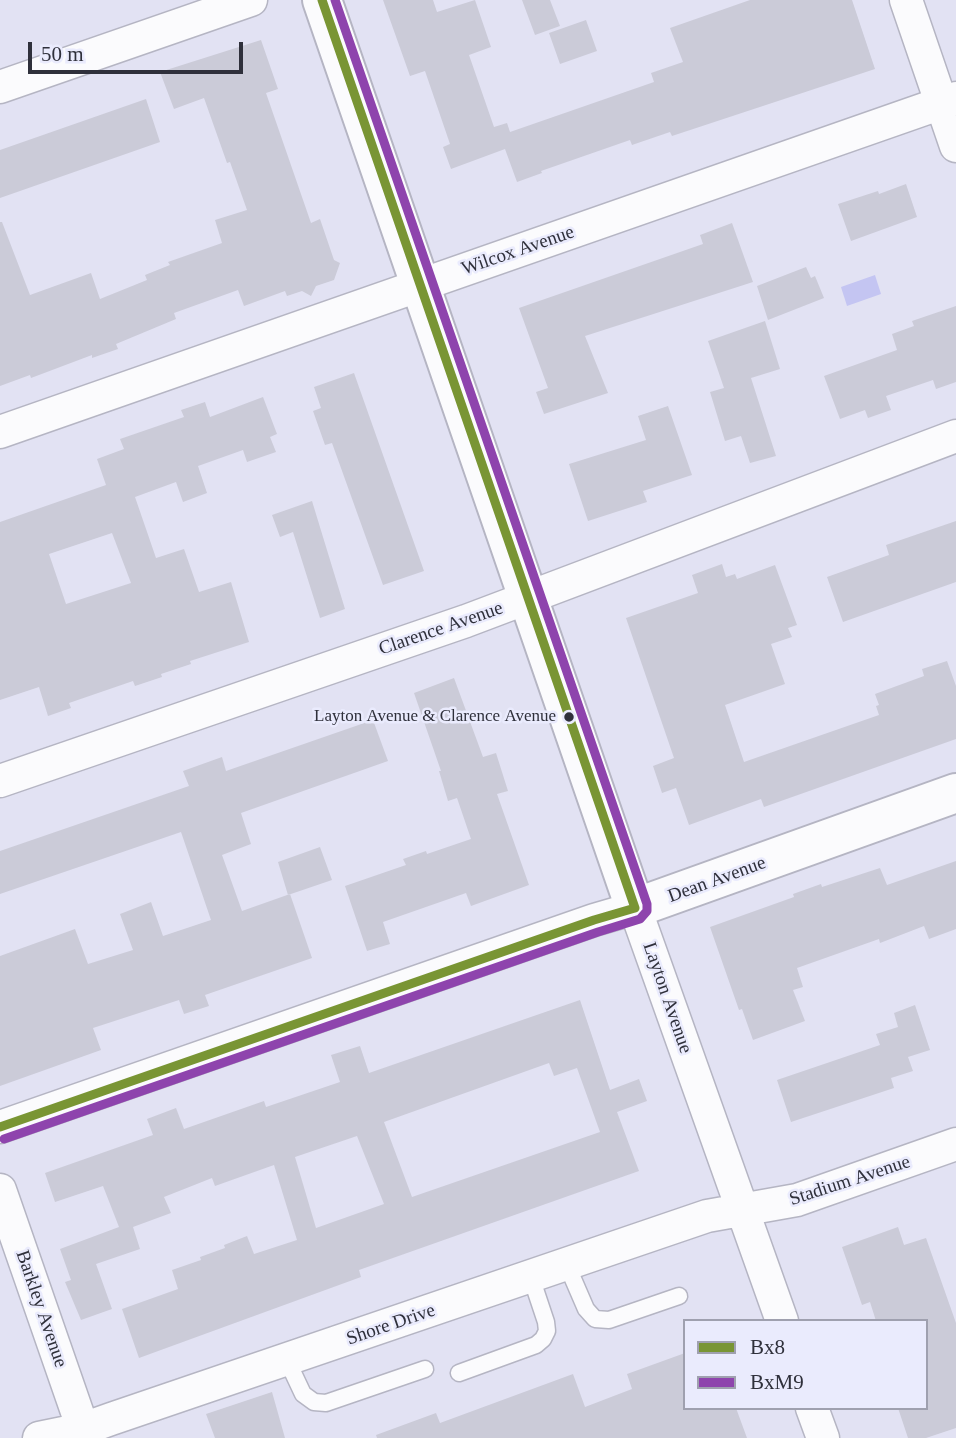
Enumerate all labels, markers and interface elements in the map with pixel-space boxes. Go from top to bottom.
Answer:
scale bar [32,28,247,72]
text: 50 m [41,42,84,66]
street label: Wilcox Avenue [459,221,577,281]
street label: Clarence Avenue [376,597,506,661]
place label: Layton Avenue & Clarence Avenue [314,707,556,727]
marker: Layton Avenue & Clarence Avenue [562,710,576,724]
street label: Dean Avenue [665,852,769,908]
street label: Layton Avenue [637,939,697,1057]
street label: Stadium Avenue [787,1151,913,1211]
street label: Barkley Avenue [10,1247,72,1371]
street label: Shore Drive [344,1299,438,1351]
legend [683,1319,928,1410]
text: Bx8 [750,1335,785,1359]
text: BxM9 [750,1370,804,1394]

